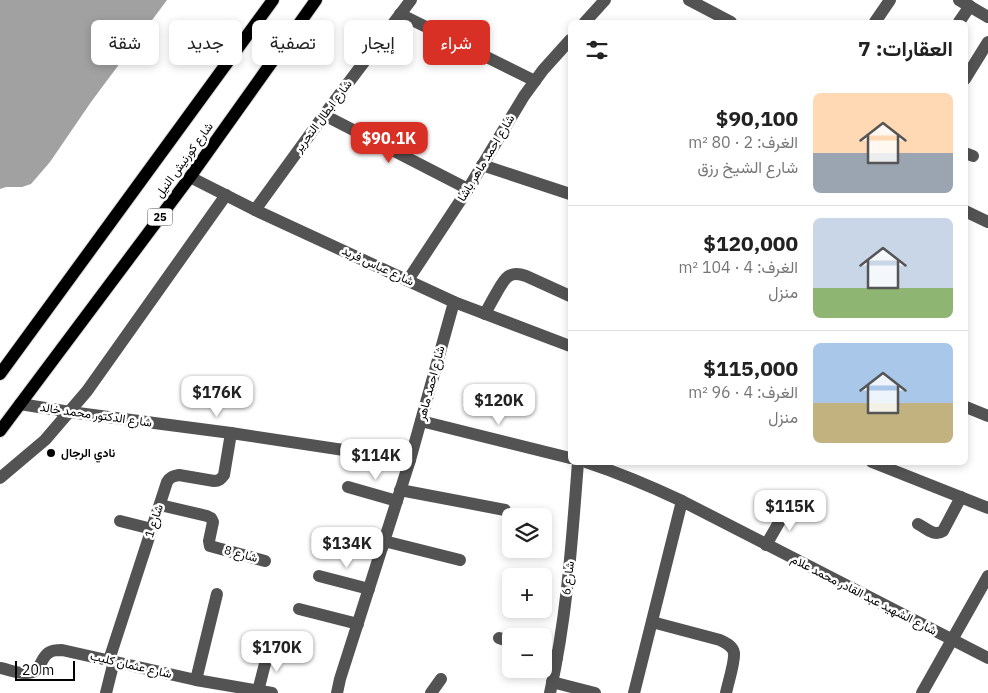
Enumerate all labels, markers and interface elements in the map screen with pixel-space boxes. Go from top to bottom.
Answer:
chip: شقة [91,20,159,65]
chip: جديد [169,20,242,65]
chip: تصفية [252,20,334,65]
chip: إيجار [344,20,413,65]
chip: شراء [423,20,490,65]
text: العقارات: 7 [858,34,953,62]
icon: filters [583,36,611,64]
street label: شارع ابطال التحرير [290,76,356,157]
text: $90,100 [716,104,798,132]
street label: شارع احمد ماهر باشا [454,112,519,205]
icon: home [853,113,913,173]
street label: شارع كورنيش النيل [151,119,218,201]
pin: $90.1K [348,121,430,164]
text: $90.1K [362,128,416,148]
text: الغرف: 2 · 80 m² [688,132,798,152]
text: شارع الشيخ رزق [697,157,798,177]
road number: 25 [148,208,172,226]
text: $120,000 [703,229,798,257]
icon: home [853,238,913,298]
street label: شارع عباس فريد [339,242,417,291]
text: الغرف: 4 · 104 m² [679,257,798,277]
text: منزل [768,282,798,302]
street label: شارع احمد ماهر [413,344,450,423]
text: $115,000 [703,354,798,382]
icon: home [853,363,913,423]
pin: $176K [182,376,252,418]
text: $176K [192,382,242,402]
text: الغرف: 4 · 96 m² [688,382,798,402]
pin: $120K [464,384,534,426]
text: $120K [474,390,524,410]
street label: شارع الدكتور محمد خالد [39,399,153,432]
text: منزل [768,407,798,427]
pin: $114K [341,438,411,481]
place label: نادي الرجال [61,445,116,463]
text: $114K [351,445,401,465]
marker: نادي الرجال [45,447,57,459]
pin: $115K [755,490,825,532]
text: $115K [765,496,815,516]
street label: شارع 1 [141,502,168,540]
map controls [502,508,552,678]
button: layers [502,508,552,558]
pin: $134K [312,526,382,569]
text: $134K [322,533,372,553]
street label: شارع 8 [222,542,260,567]
street label: شارع الشهيد عبد القادر محمد علام [788,551,940,640]
street label: شارع 6 [558,560,579,596]
button: + [502,568,552,618]
button: − [502,628,552,678]
pin: $170K [242,630,312,673]
text: $170K [252,637,302,657]
street label: شارع عثمان كليب [88,648,173,683]
scale bar [15,658,75,681]
text: 20 m [22,661,54,679]

